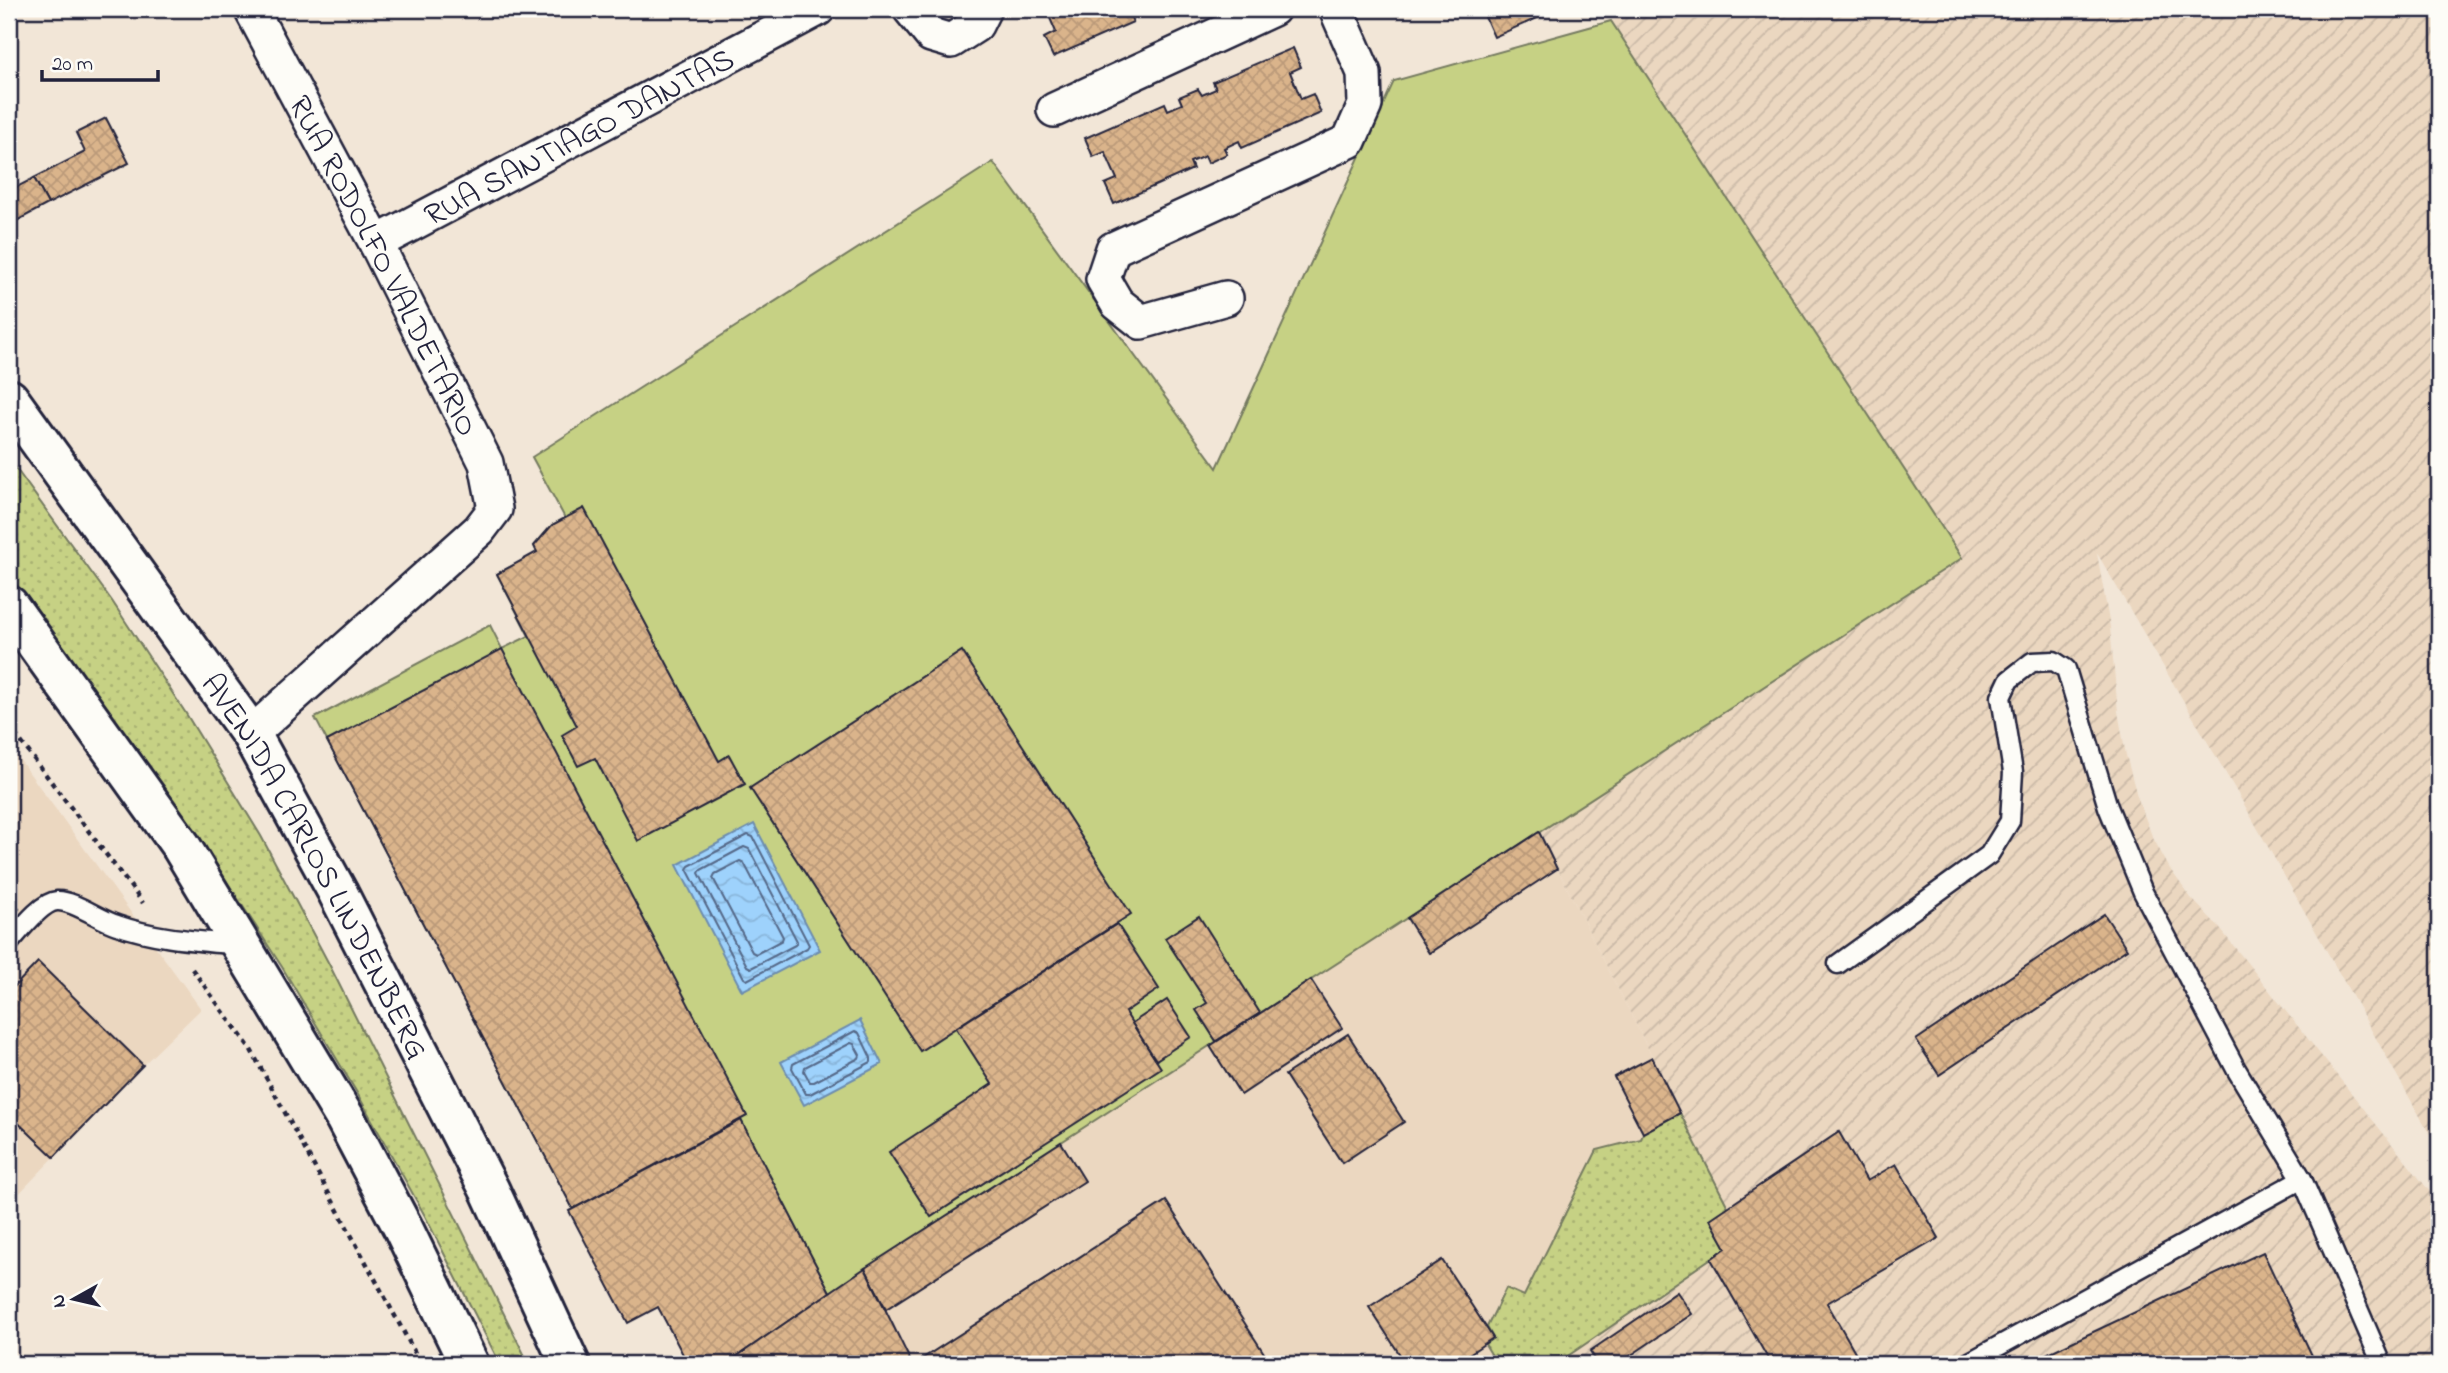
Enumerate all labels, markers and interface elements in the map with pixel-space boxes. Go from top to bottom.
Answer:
scale bar [42,38,158,82]
street label: RUA SANTIAGO DANTAS [417,38,743,240]
text: 20 m [52,50,93,80]
street label: RUA RODOLFO VALDETARIO [274,88,489,445]
street label: AVENIDA CARLOS LINDENBERG [188,665,439,1069]
north arrow [38,1264,108,1334]
text: N [45,1293,74,1309]

